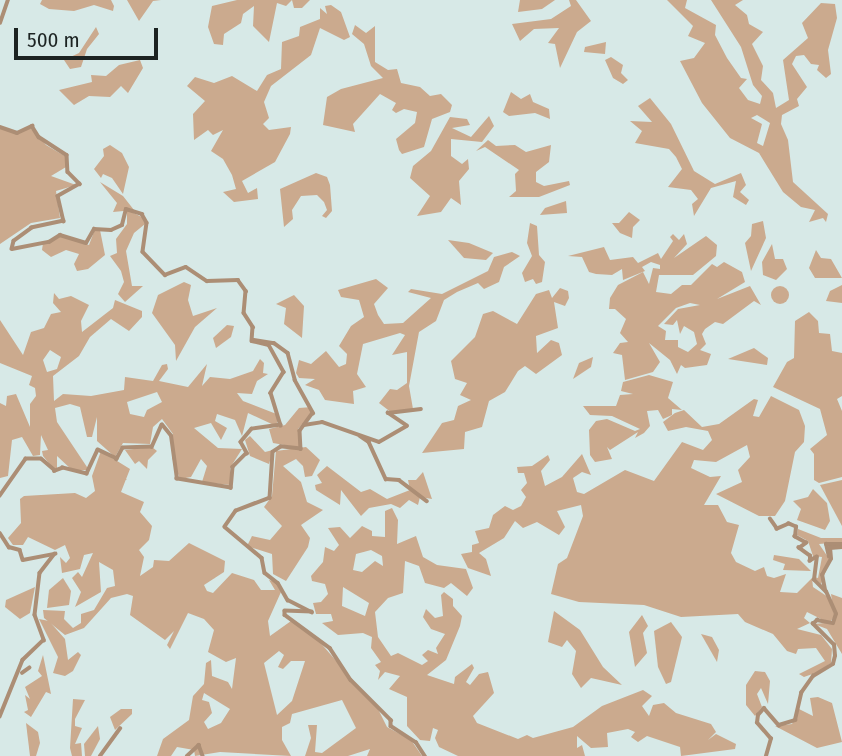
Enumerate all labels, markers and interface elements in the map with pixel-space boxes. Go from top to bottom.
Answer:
scale bar [18,14,161,58]
text: 500 m [27,27,80,53]

